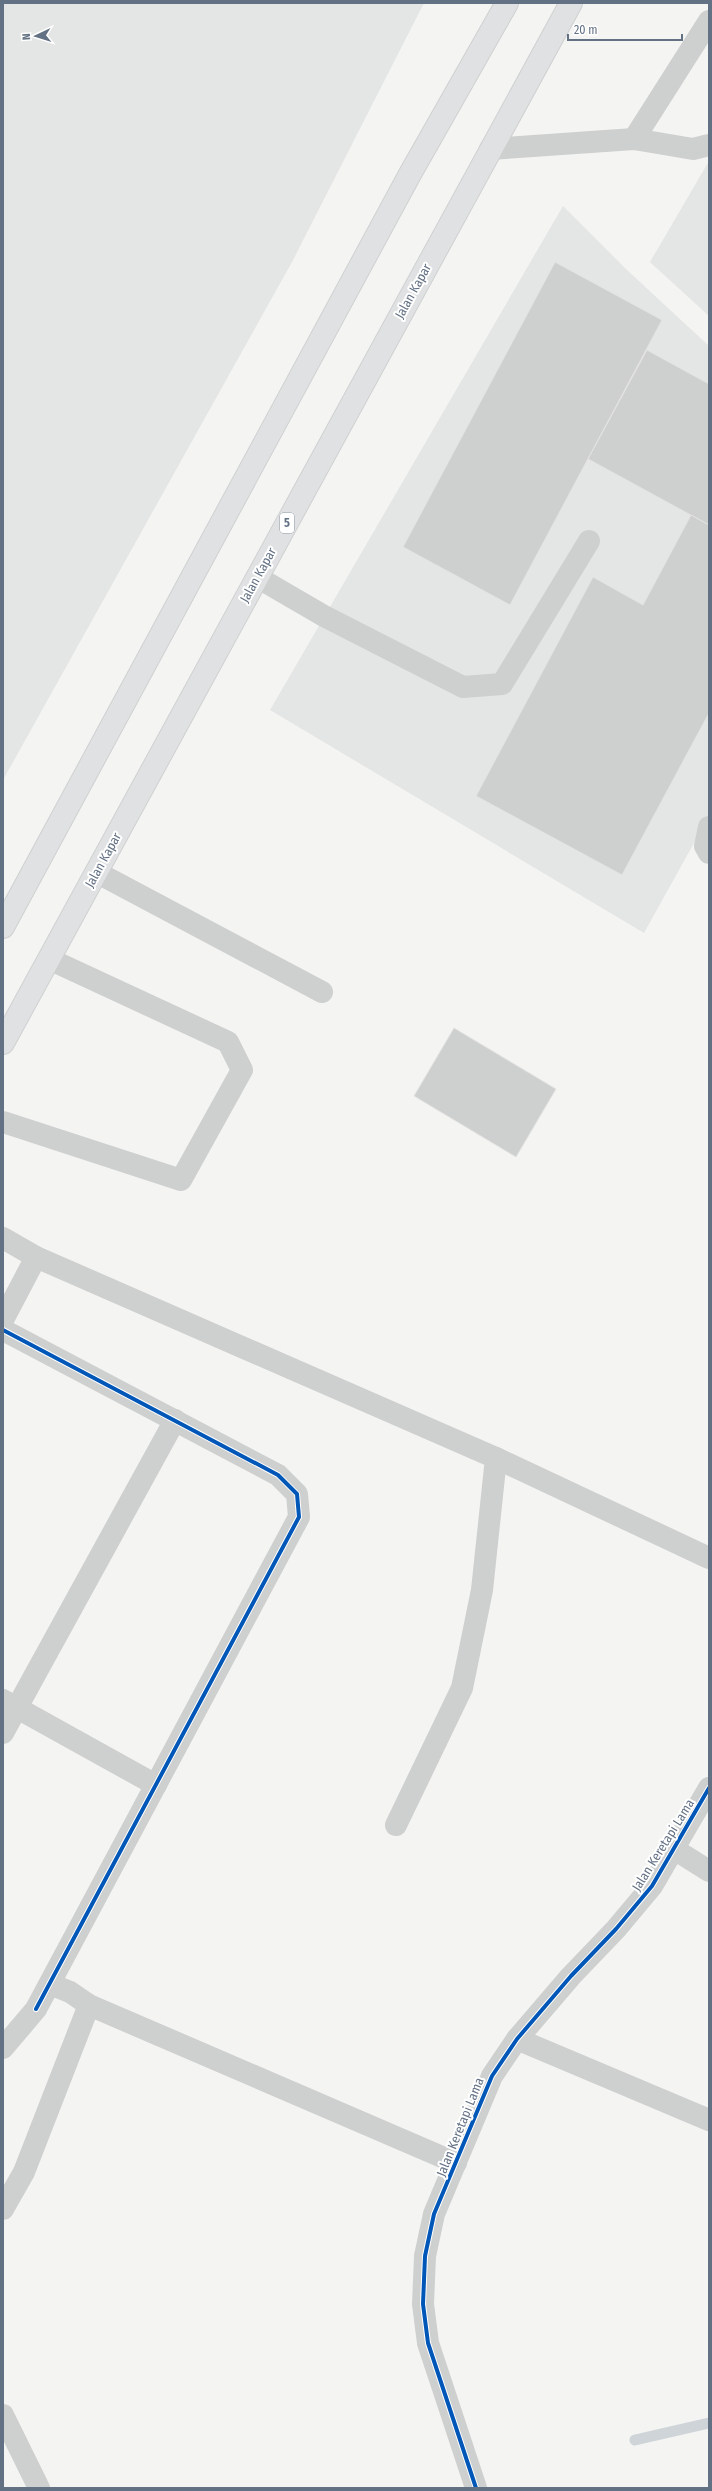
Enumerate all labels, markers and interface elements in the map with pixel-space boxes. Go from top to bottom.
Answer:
north arrow [16,16,56,56]
scale bar [568,16,682,42]
text: 20 m [574,23,598,37]
text: N [20,33,33,40]
street label: Jalan Kapar [392,261,434,321]
road number: 5 [280,513,294,533]
street label: Jalan Kapar [237,545,279,605]
street label: Jalan Kapar [82,830,124,890]
street label: Jalan Keretapi Lama [629,1796,697,1894]
street label: Jalan Keretapi Lama [433,2075,487,2179]

